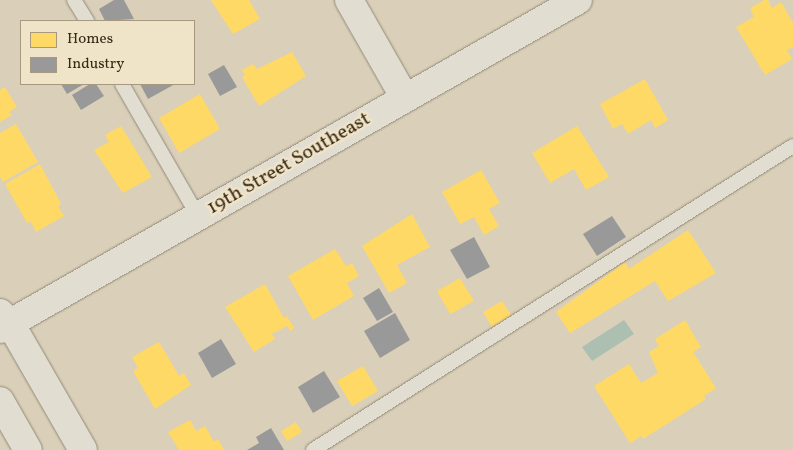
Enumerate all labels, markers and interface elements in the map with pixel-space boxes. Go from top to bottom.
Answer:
legend [20,20,195,85]
text: Homes [67,29,113,50]
text: Industry [67,54,124,75]
street label: 19th Street Southeast [203,108,375,220]

